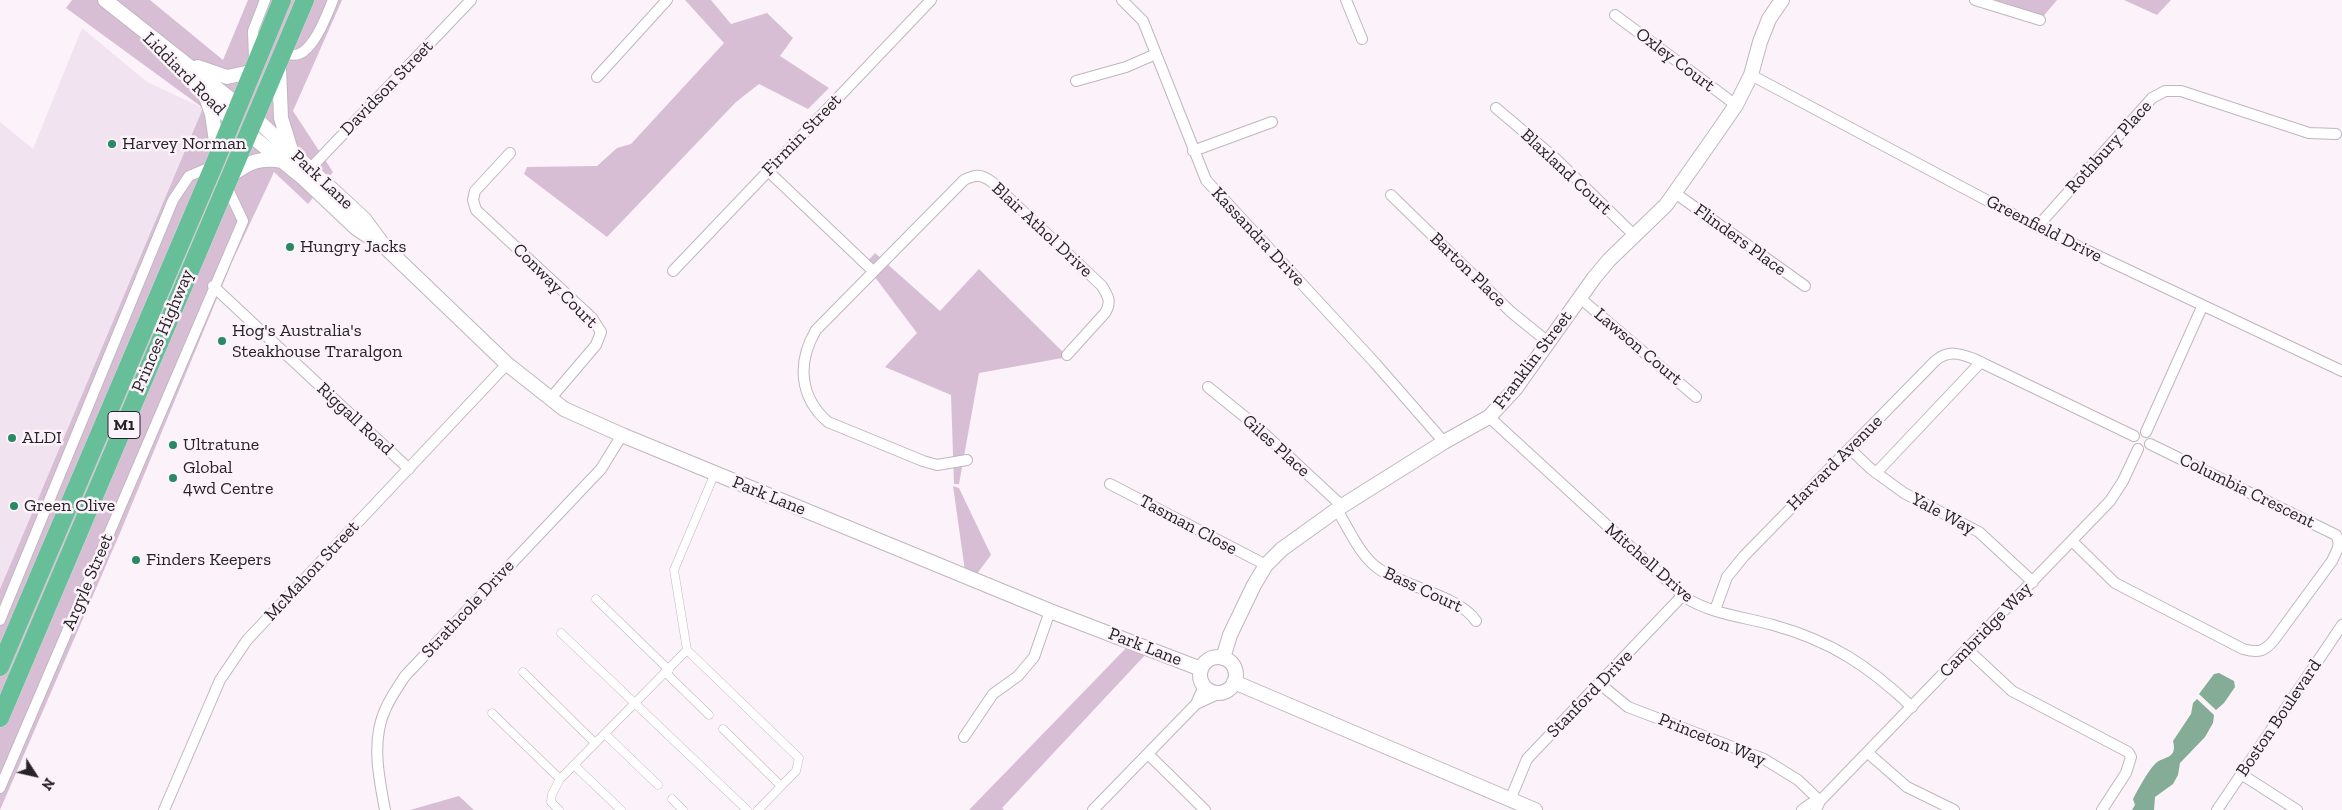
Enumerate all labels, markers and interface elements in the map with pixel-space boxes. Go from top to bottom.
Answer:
street label: Oxley Court [1631,23,1719,97]
street label: Liddiard Road [138,28,230,120]
street label: Davidson Street [336,36,438,140]
street label: Firmin Street [758,90,846,180]
street label: Rothbury Place [2061,96,2157,198]
street label: Blaxland Court [1516,124,1616,220]
place label: Harvey Norman [122,133,246,155]
marker: Harvey Norman [106,138,118,150]
street label: Park Lane [286,146,358,214]
street label: Blair Athol Drive [987,178,1097,282]
street label: Kassandra Drive [1207,183,1309,291]
street label: Greenfield Drive [1982,191,2106,267]
street label: Flinders Place [1690,199,1790,281]
street label: Barton Place [1425,228,1511,312]
place label: Hungry Jacks [300,236,406,258]
street label: Conway Court [508,239,602,333]
marker: Hungry Jacks [284,241,296,253]
street label: Princes Highway [127,266,199,396]
street label: Lawson Court [1590,304,1686,390]
street label: Franklin Street [1489,307,1577,413]
place label: Hog's Australia's Steakhouse Traralgon [232,320,402,362]
marker: Hog's Australia's Steakhouse Traralgon [216,335,228,347]
street label: Riggall Road [312,378,398,460]
street label: Giles Place [1238,410,1314,482]
street label: Harvard Avenue [1783,411,1887,515]
road number: M1 [108,412,140,438]
place label: ALDI [22,427,62,449]
marker: ALDI [6,432,18,444]
place label: Ultratune [183,434,259,456]
marker: Ultratune [167,439,179,451]
street label: Columbia Crescent [2176,449,2318,533]
place label: Global 4wd Centre [183,457,273,499]
marker: Global 4wd Centre [167,472,179,484]
street label: Park Lane [729,472,809,520]
street label: Yale Way [1907,488,1979,540]
street label: Tasman Close [1135,490,1241,560]
place label: Green Olive [24,495,115,517]
marker: Green Olive [8,500,20,512]
street label: McMahon Street [260,516,364,626]
street label: Mitchell Drive [1600,519,1698,607]
street label: Argyle Street [58,530,118,634]
place label: Finders Keepers [146,549,271,571]
marker: Finders Keepers [130,554,142,566]
street label: Strathcole Drive [417,555,519,663]
street label: Bass Court [1380,562,1466,618]
street label: Cambridge Way [1935,578,2037,682]
street label: Park Lane [1105,623,1185,671]
street label: Stanford Drive [1543,645,1637,743]
street label: Boston Boulevard [2232,655,2326,781]
street label: Princeton Way [1655,709,1769,771]
north arrow [10,750,60,800]
text: N [38,775,58,793]

